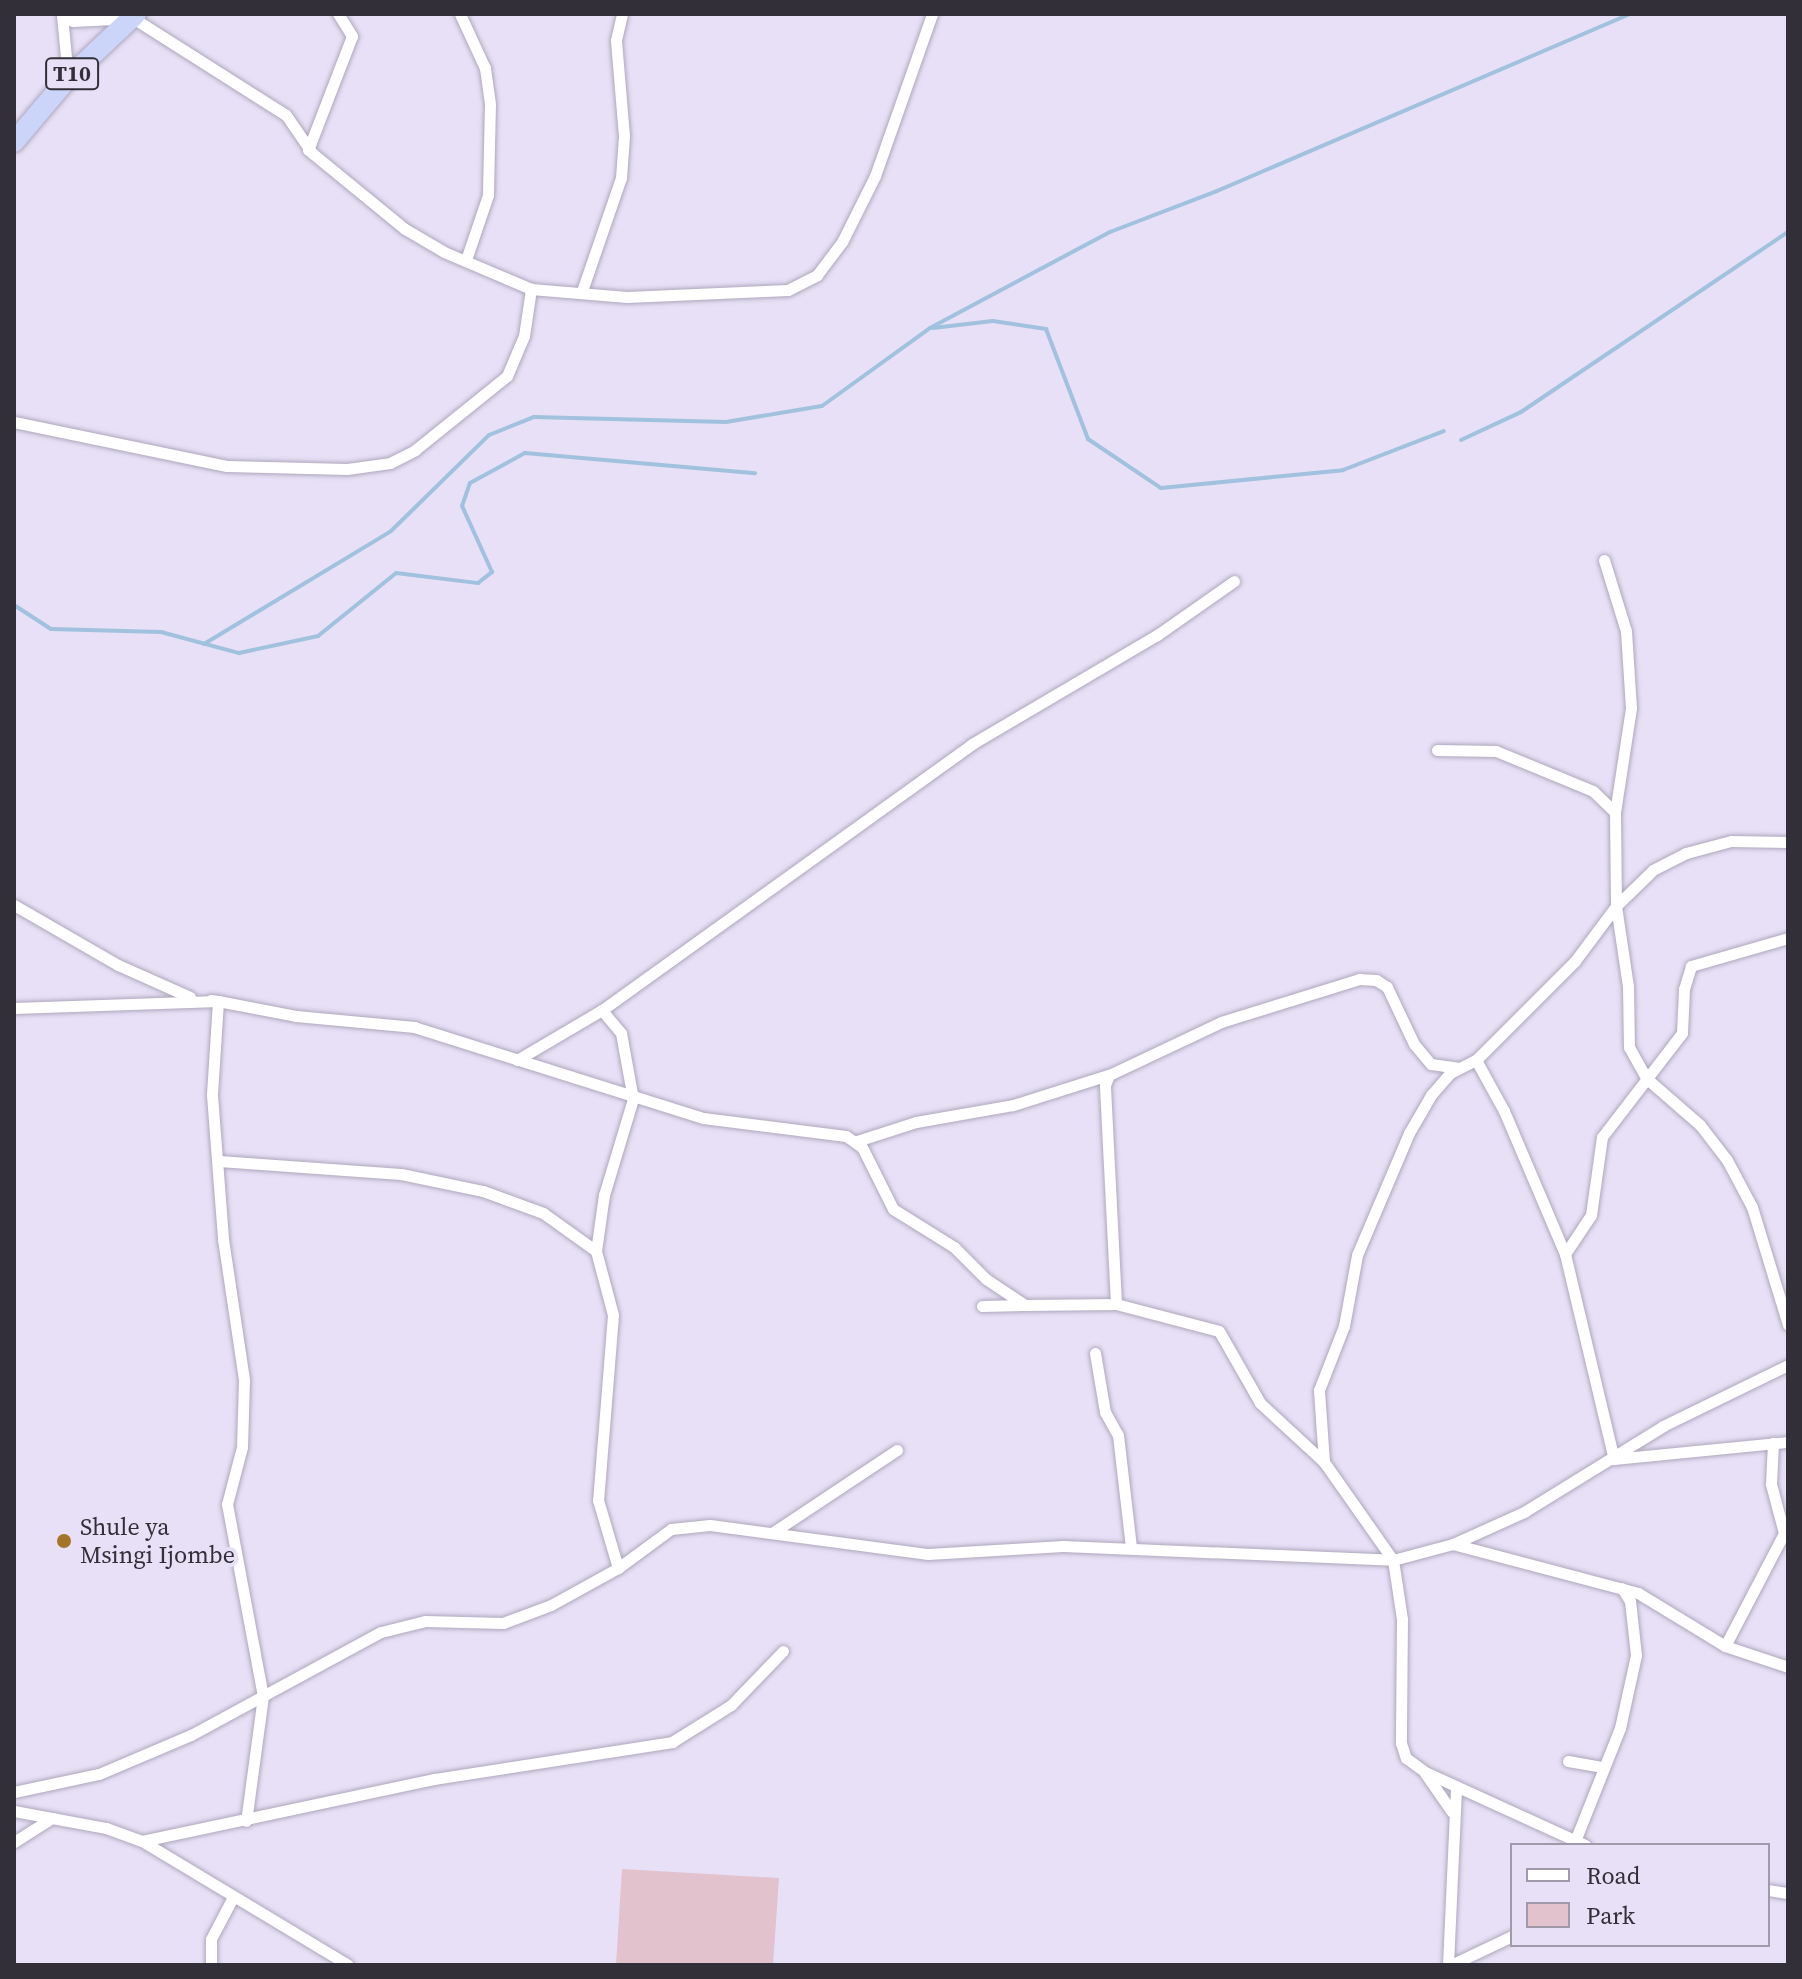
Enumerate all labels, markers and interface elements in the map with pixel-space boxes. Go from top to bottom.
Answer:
road number: T10 [44,56,100,92]
place label: Shule ya Msingi Ijombe [80,1513,235,1569]
marker: Shule ya Msingi Ijombe [55,1532,73,1550]
legend [1510,1843,1770,1947]
text: Road [1586,1859,1640,1892]
text: Park [1586,1899,1635,1932]

